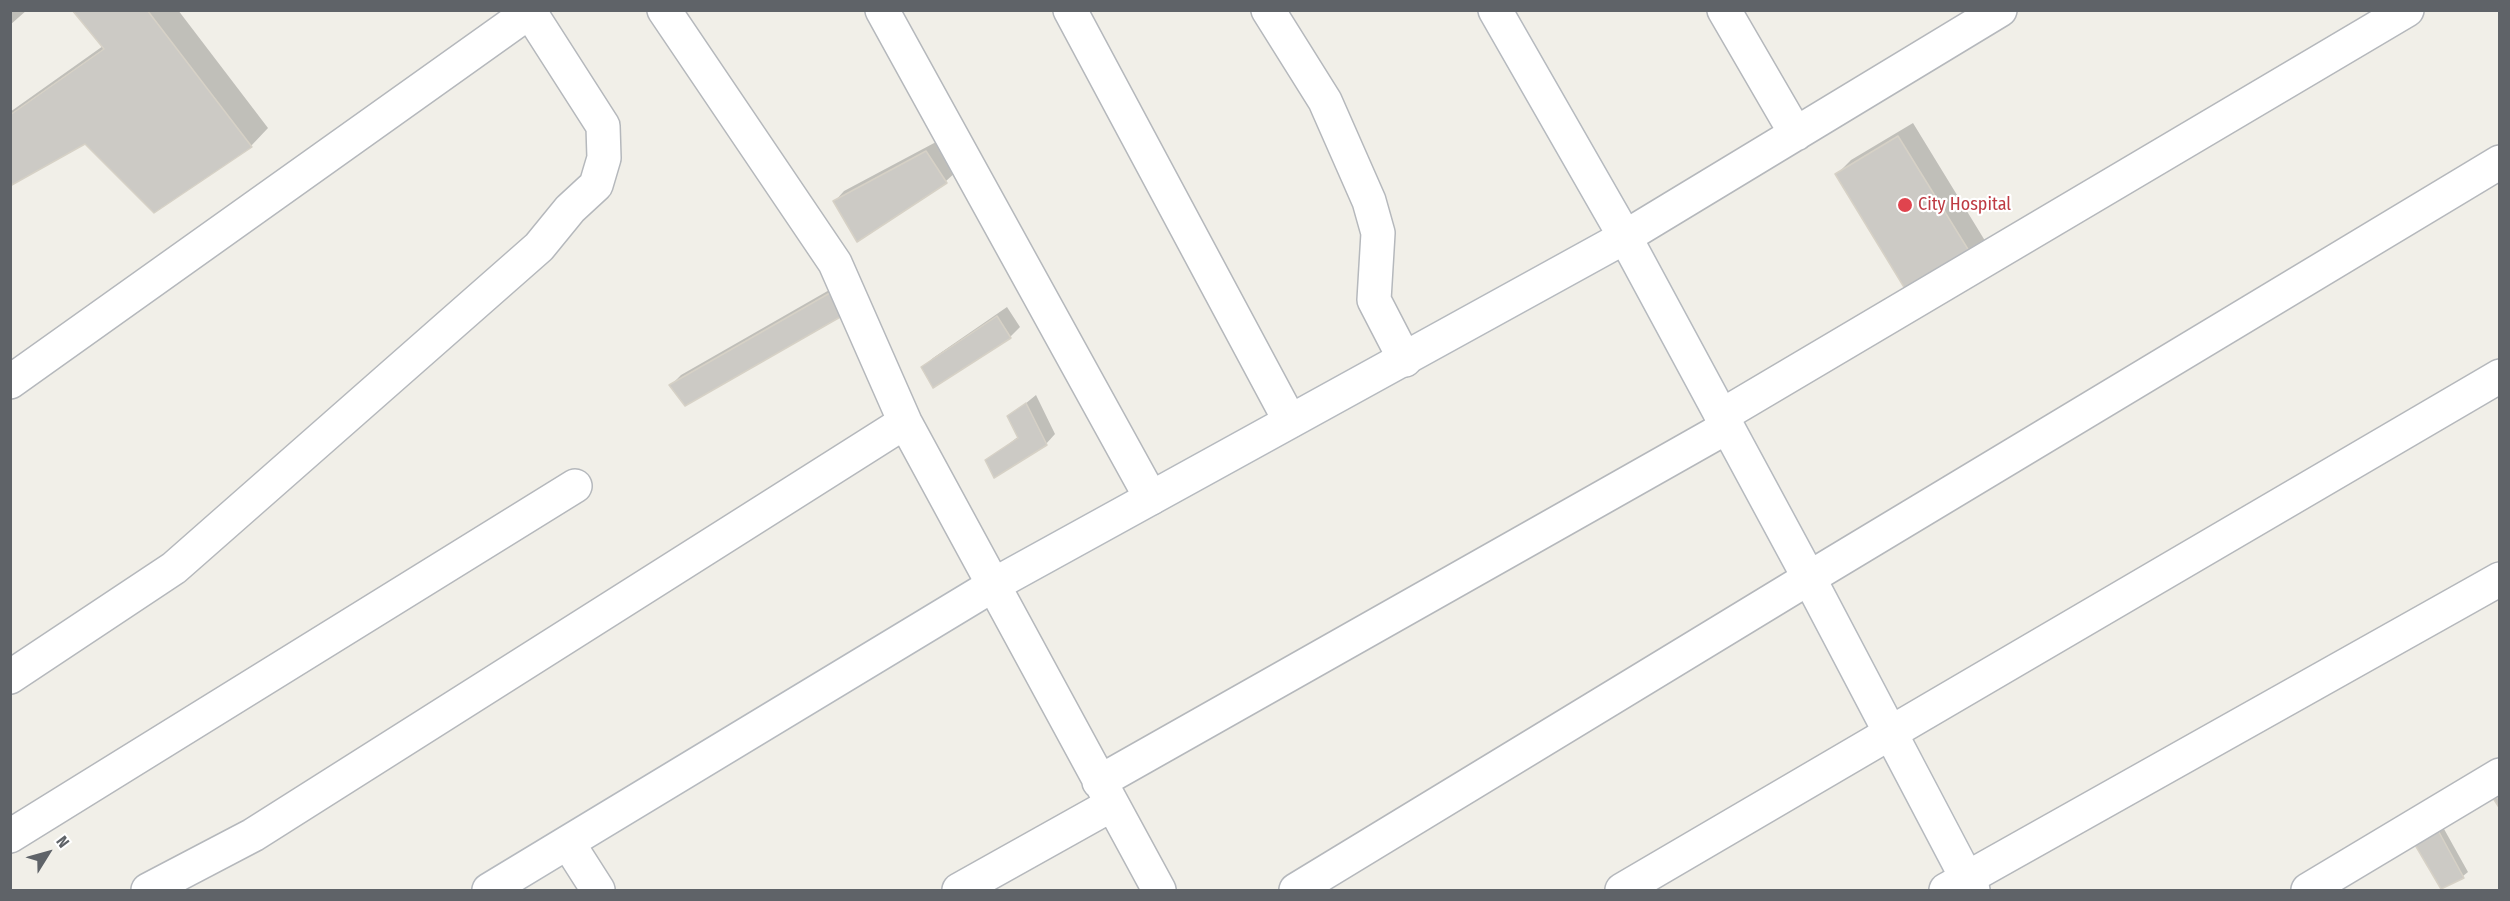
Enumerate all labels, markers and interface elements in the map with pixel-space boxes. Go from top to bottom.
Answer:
place label: City Hospital [1918,194,2011,216]
marker: City Hospital [1896,196,1914,214]
north arrow [18,823,78,883]
text: N [52,832,73,851]

